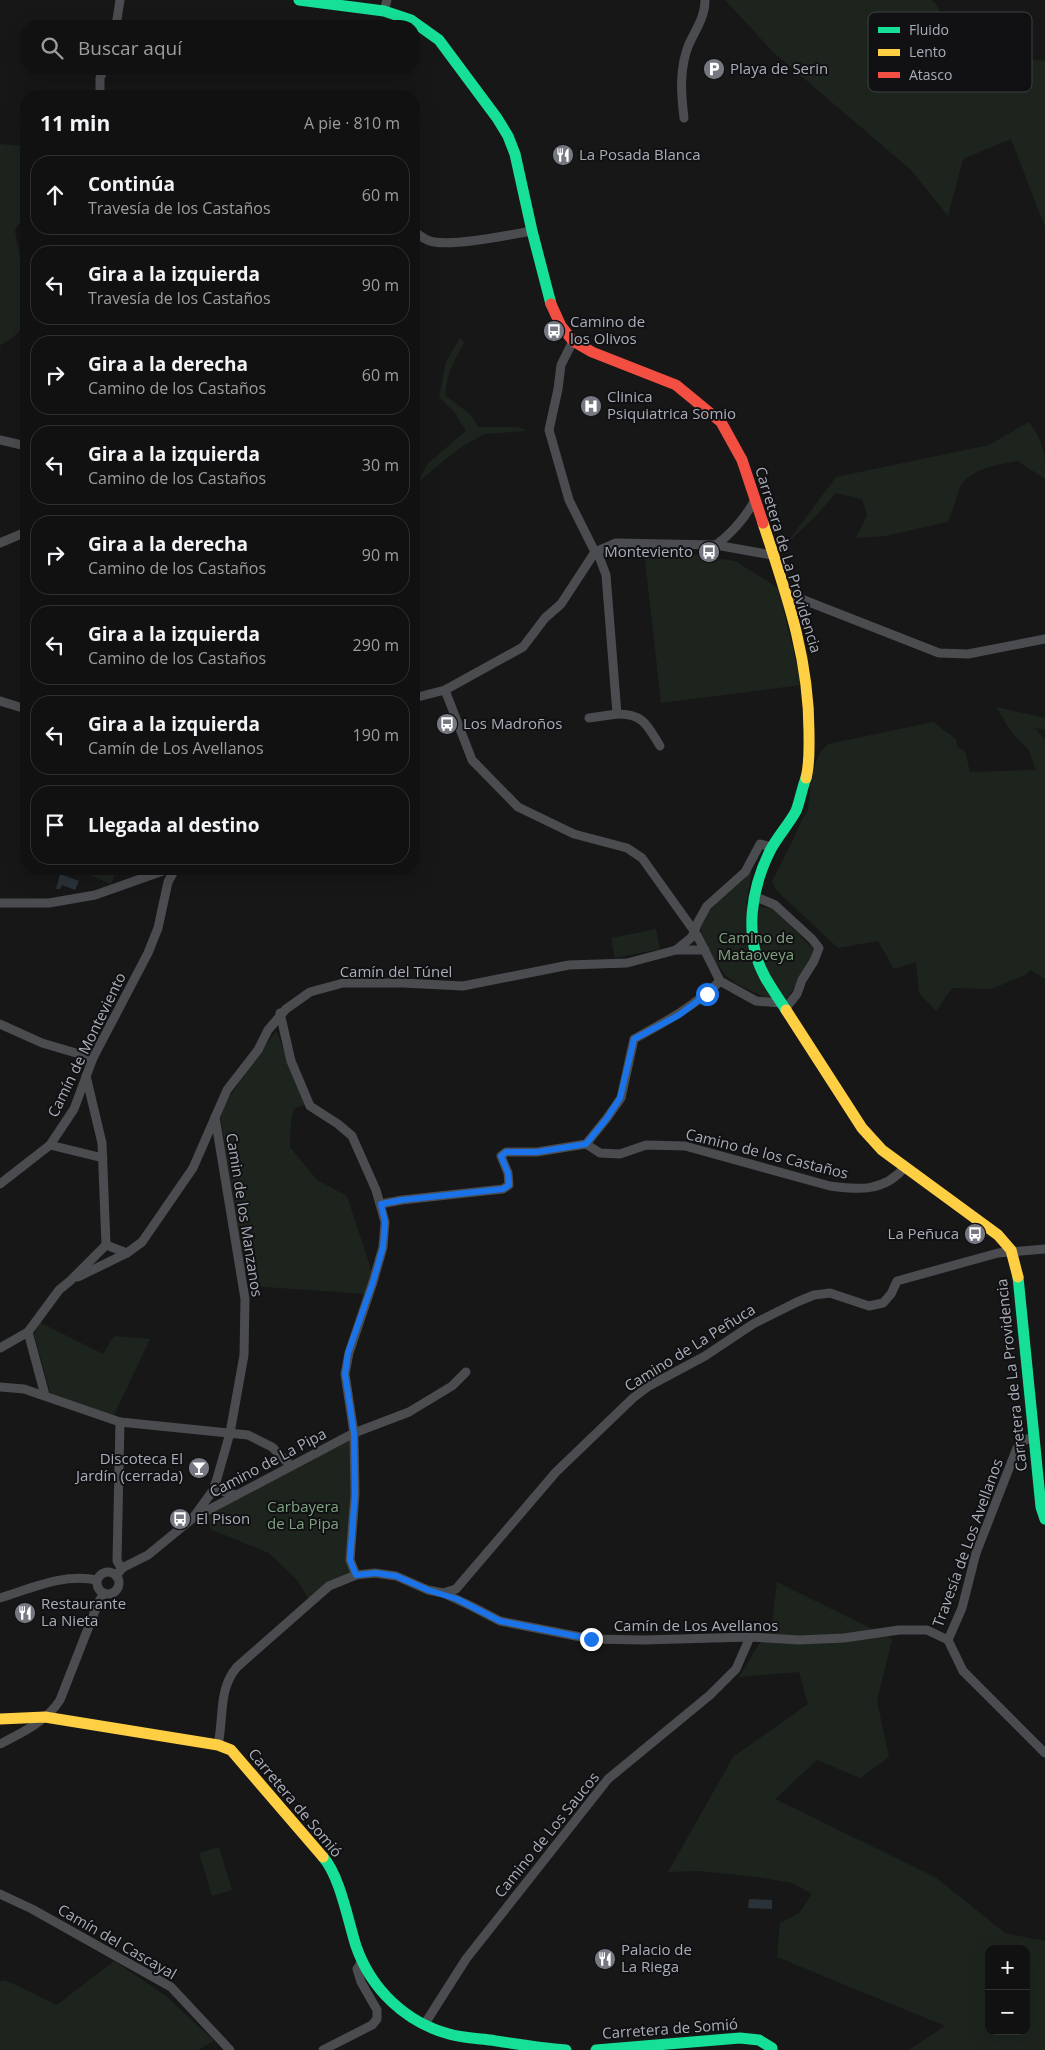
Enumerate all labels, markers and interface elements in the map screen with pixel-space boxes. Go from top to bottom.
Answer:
legend [868,12,1032,92]
search box [20,20,420,75]
text: Fluido [909,20,949,39]
icon: search [38,34,66,62]
text: Buscar aquí [78,35,182,61]
text: Lento [909,42,946,61]
parking icon: Playa de Serin [702,57,726,81]
place label: Playa de Serin [730,58,828,78]
text: Atasco [909,65,952,84]
text: 11 min [40,109,110,137]
text: A pie · 810 m [304,112,400,134]
restaurant icon: La Posada Blanca [551,143,575,167]
place label: La Posada Blanca [579,144,701,164]
text: Continúa [88,171,175,197]
icon: ahead [41,181,69,209]
text: 60 m [362,184,399,206]
text: Travesía de los Castaños [88,197,271,219]
text: Gira a la izquierda [88,261,260,287]
icon: left [41,271,69,299]
text: 90 m [362,274,399,296]
text: Travesía de los Castaños [88,287,271,309]
place label: Camino de los Olivos [570,311,645,348]
bus stop icon: Camino de los Olivos [542,319,566,343]
text: Gira a la derecha [88,351,248,377]
icon: right [41,361,69,389]
text: 60 m [362,364,399,386]
text: Camino de los Castaños [88,377,266,399]
place label: Clinica Psiquiatrica Somio [607,386,736,423]
hospital icon: Clinica Psiquiatrica Somio [579,394,603,418]
text: Gira a la izquierda [88,441,260,467]
icon: left [41,451,69,479]
text: 30 m [362,454,399,476]
street label: Carretera de La Providencia [751,464,827,655]
text: Camino de los Castaños [88,467,266,489]
text: Gira a la derecha [88,531,248,557]
bus stop icon: Monteviento [697,540,721,564]
icon: right [41,541,69,569]
place label: Monteviento [604,541,693,561]
text: 90 m [362,544,399,566]
text: Camino de los Castaños [88,557,266,579]
text: Gira a la izquierda [88,621,260,647]
icon: left [41,631,69,659]
text: 290 m [353,634,399,656]
text: Camino de los Castaños [88,647,266,669]
text: Gira a la izquierda [88,711,260,737]
bus stop icon: Los Madroños [435,712,459,736]
place label: Los Madroños [463,713,562,733]
icon: left [41,721,69,749]
text: 190 m [353,724,399,746]
text: Camín de Los Avellanos [88,737,264,759]
icon: arrive [41,811,69,839]
text: Llegada al destino [88,812,260,838]
park label: Camino de Mataoveya [718,927,794,964]
street label: Camín del Túnel [340,961,452,981]
street label: Camín de Monteviento [42,969,130,1120]
route start [696,983,719,1006]
street label: Camino de los Castaños [684,1123,851,1183]
street label: Camin de los Manzanos [222,1131,268,1298]
bus stop icon: La Peñuca [963,1222,987,1246]
place label: La Peñuca [888,1223,959,1243]
street label: Carretera de La Providencia [991,1278,1031,1472]
street label: Camino de La Peñuca [620,1299,759,1396]
street label: Camino de La Pipa [206,1423,329,1501]
place label: Discoteca El Jardín (cerrada) [74,1448,183,1485]
bar icon: Discoteca El Jardín (cerrada) [187,1456,211,1480]
street label: Travesía de Los Avellanos [927,1456,1007,1630]
park label: Carbayera de La Pipa [267,1496,339,1533]
bus stop icon: El Pison [168,1507,192,1531]
place label: El Pison [196,1508,250,1528]
place label: Restaurante La Nieta [41,1593,126,1630]
restaurant icon: Restaurante La Nieta [13,1601,37,1625]
street label: Camín de Los Avellanos [614,1615,778,1635]
route end [580,1628,603,1651]
street label: Carretera de Somió [244,1744,347,1861]
street label: Camino de Los Saucos [489,1767,603,1901]
street label: Camín del Cascayal [55,1899,180,1983]
place label: Palacio de La Riega [621,1939,692,1976]
map controls [985,1945,1030,2035]
button: + [985,1945,1030,1990]
restaurant icon: Palacio de La Riega [593,1947,617,1971]
button: − [985,1990,1030,2035]
street label: Carretera de Somió [601,2013,738,2043]

